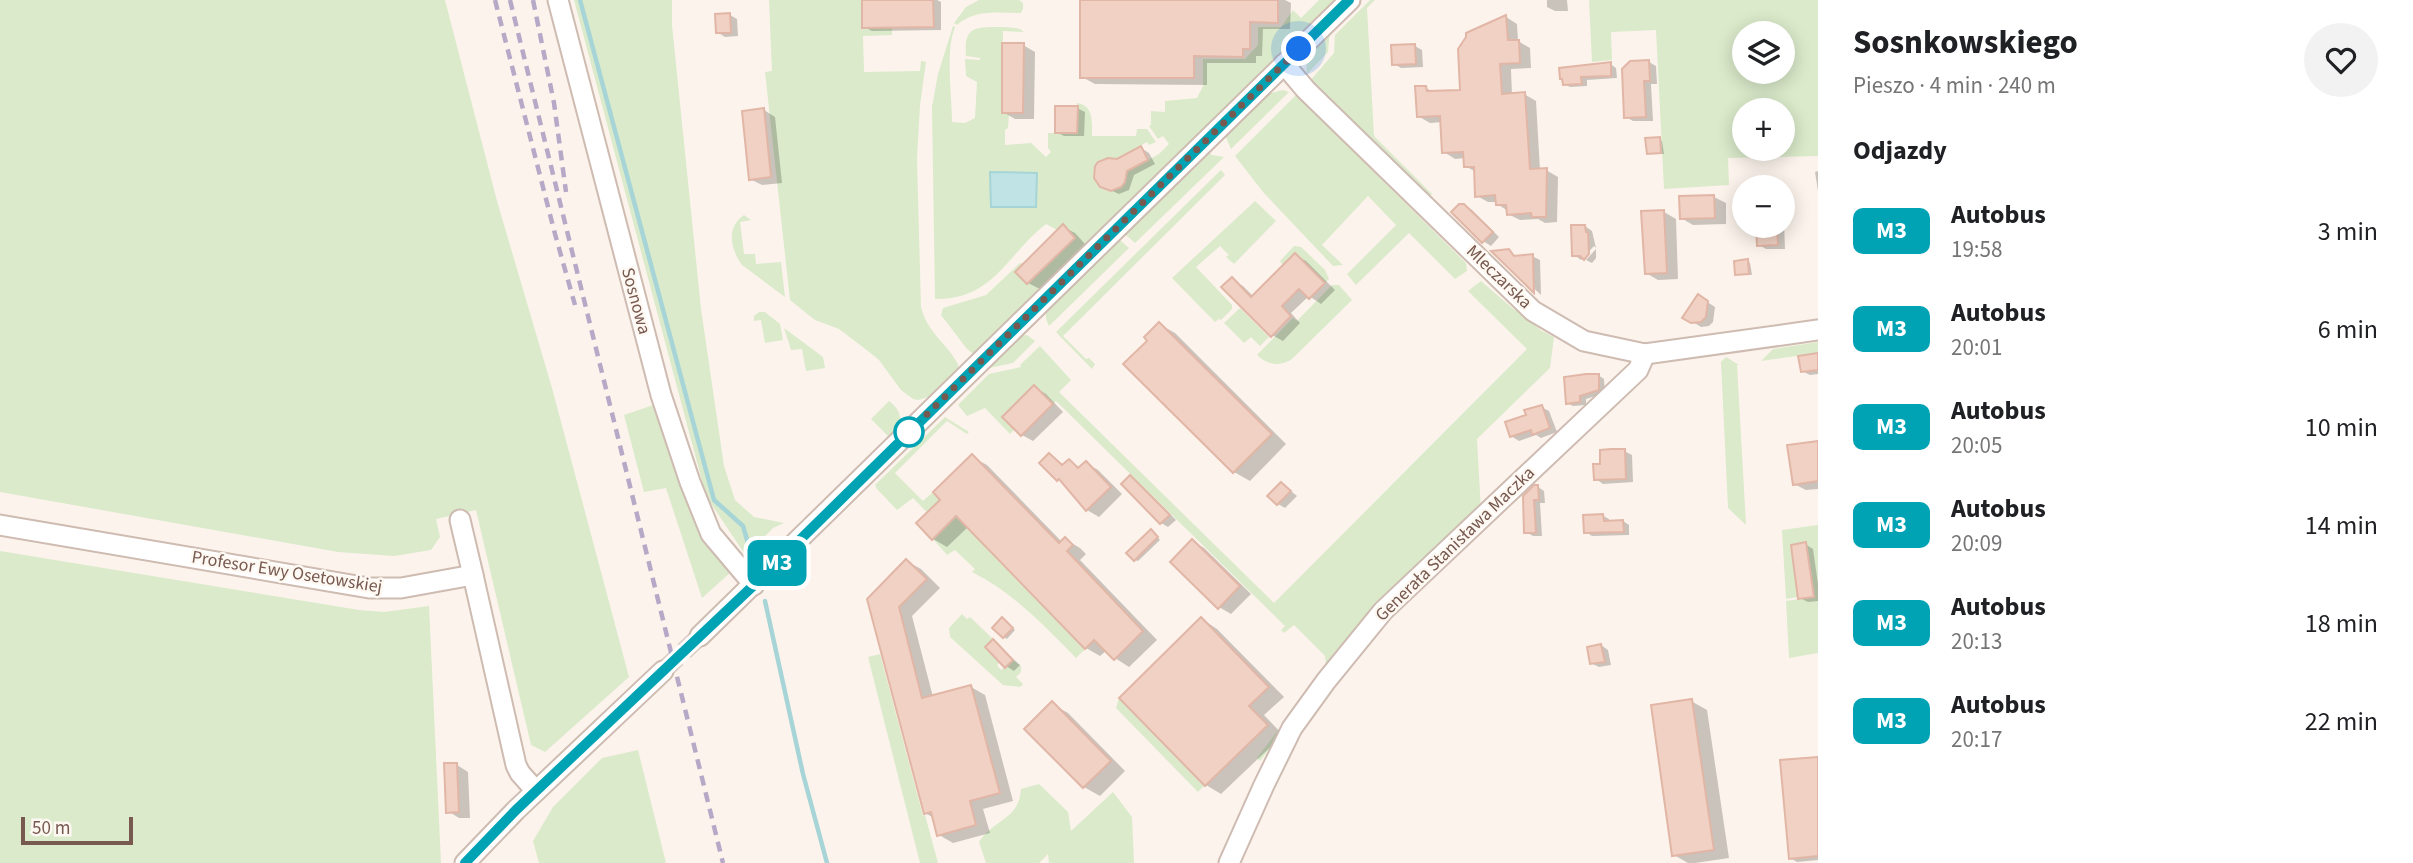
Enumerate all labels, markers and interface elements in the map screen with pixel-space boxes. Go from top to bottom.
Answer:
text: Sosnkowskiego [1853,19,2078,66]
map controls [1732,21,1795,238]
button: layers [1732,21,1795,84]
button: heart [2304,23,2378,97]
your location [1281,31,1316,66]
text: Pieszo · 4 min · 240 m [1853,69,2056,102]
button: + [1732,98,1795,161]
text: Odjazdy [1853,132,1947,169]
button: − [1732,175,1795,238]
text: Autobus [1951,196,2046,233]
text: M3 [1876,213,1907,248]
text: 3 min [2318,213,2378,250]
text: 19:58 [1951,233,2002,266]
street label: Mleczarska [1461,239,1537,315]
street label: Sosnowa [615,265,657,337]
text: Autobus [1951,294,2046,331]
text: M3 [1876,311,1907,346]
text: 6 min [2318,311,2378,348]
text: 20:01 [1951,331,2002,364]
text: Autobus [1951,392,2046,429]
text: M3 [1876,409,1907,444]
text: 10 min [2305,409,2378,446]
unlabelled marker [894,417,924,447]
text: 20:05 [1951,429,2002,462]
street label: Generała Stanisława Maczka [1370,461,1540,627]
text: Autobus [1951,490,2046,527]
text: M3 [1876,507,1907,542]
text: 14 min [2305,507,2378,544]
text: 20:09 [1951,527,2002,560]
line badge: M3 [746,540,808,586]
street label: Profesor Ewy Osetowskiej [190,545,384,599]
text: M3 [762,545,792,580]
text: Autobus [1951,588,2046,625]
text: M3 [1876,605,1907,640]
text: 18 min [2305,605,2378,642]
text: 20:13 [1951,625,2002,658]
text: Autobus [1951,686,2046,723]
text: M3 [1876,703,1907,738]
text: 22 min [2305,703,2378,740]
text: 20:17 [1951,723,2002,756]
scale bar [21,814,133,846]
text: 50 m [32,815,70,842]

